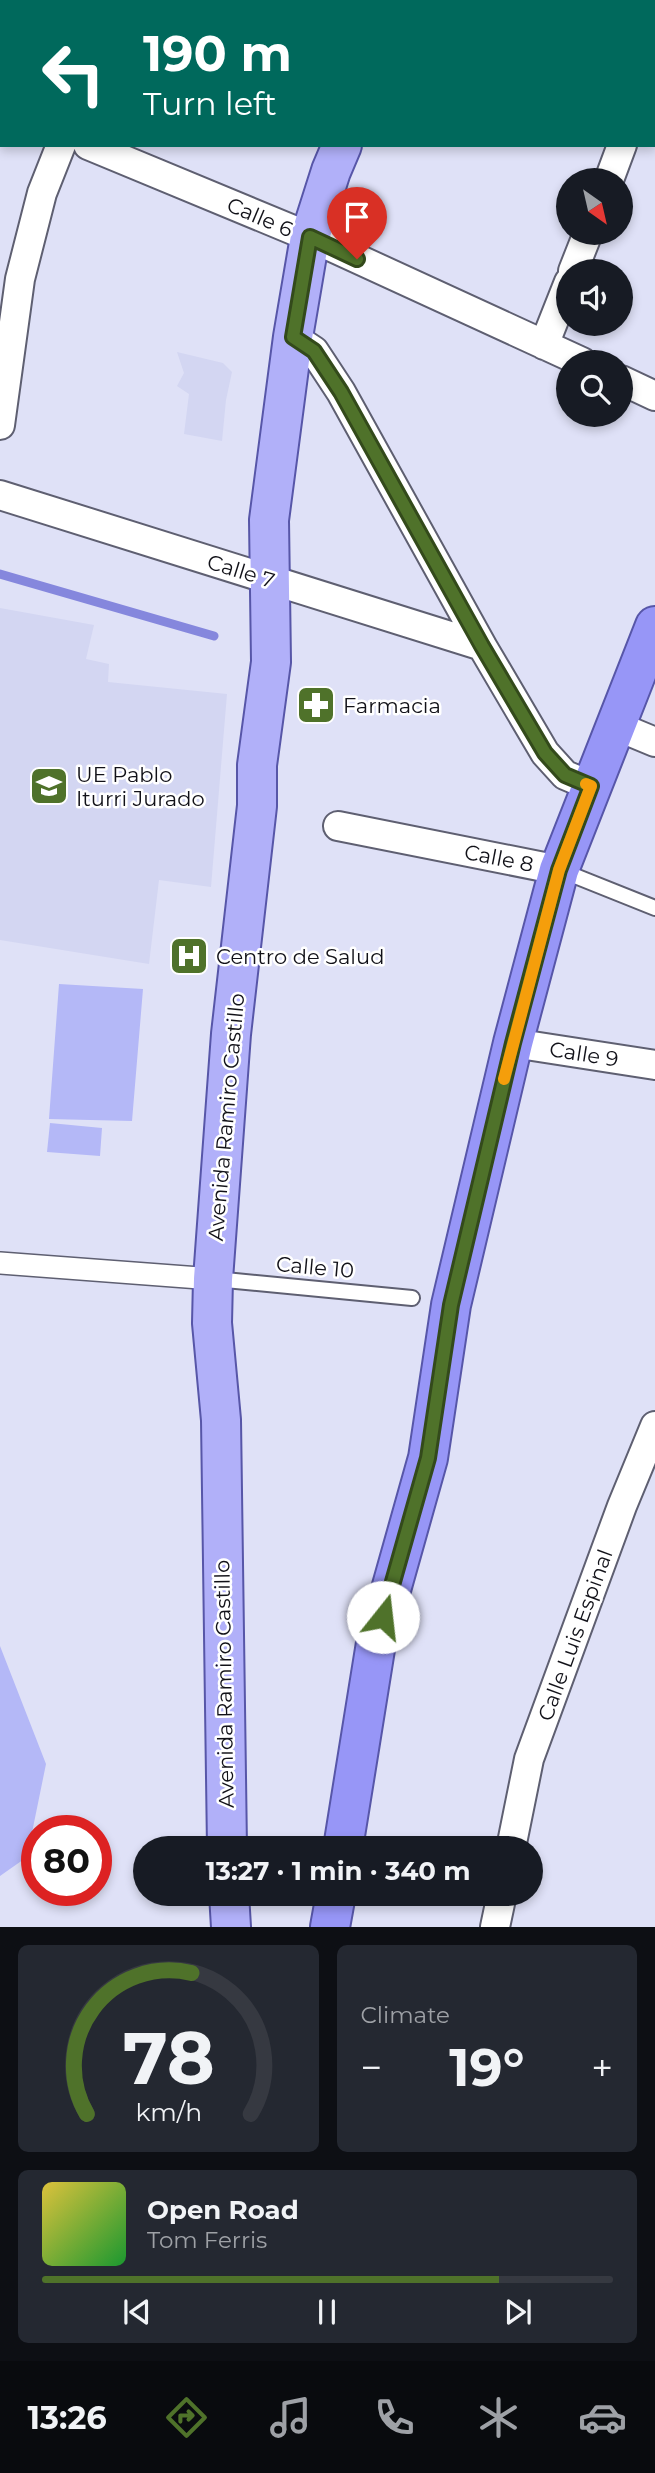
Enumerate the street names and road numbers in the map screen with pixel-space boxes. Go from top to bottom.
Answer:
street label: Calle 6 [223,192,297,242]
street label: Calle 7 [204,549,278,593]
street label: Calle 8 [462,839,536,877]
street label: Avenida Ramiro Castillo [203,992,249,1242]
street label: Calle 9 [548,1036,620,1072]
street label: Calle 10 [275,1251,355,1283]
street label: Calle Luis Espinal [532,1546,618,1724]
street label: Avenida Ramiro Castillo [209,1560,239,1808]

